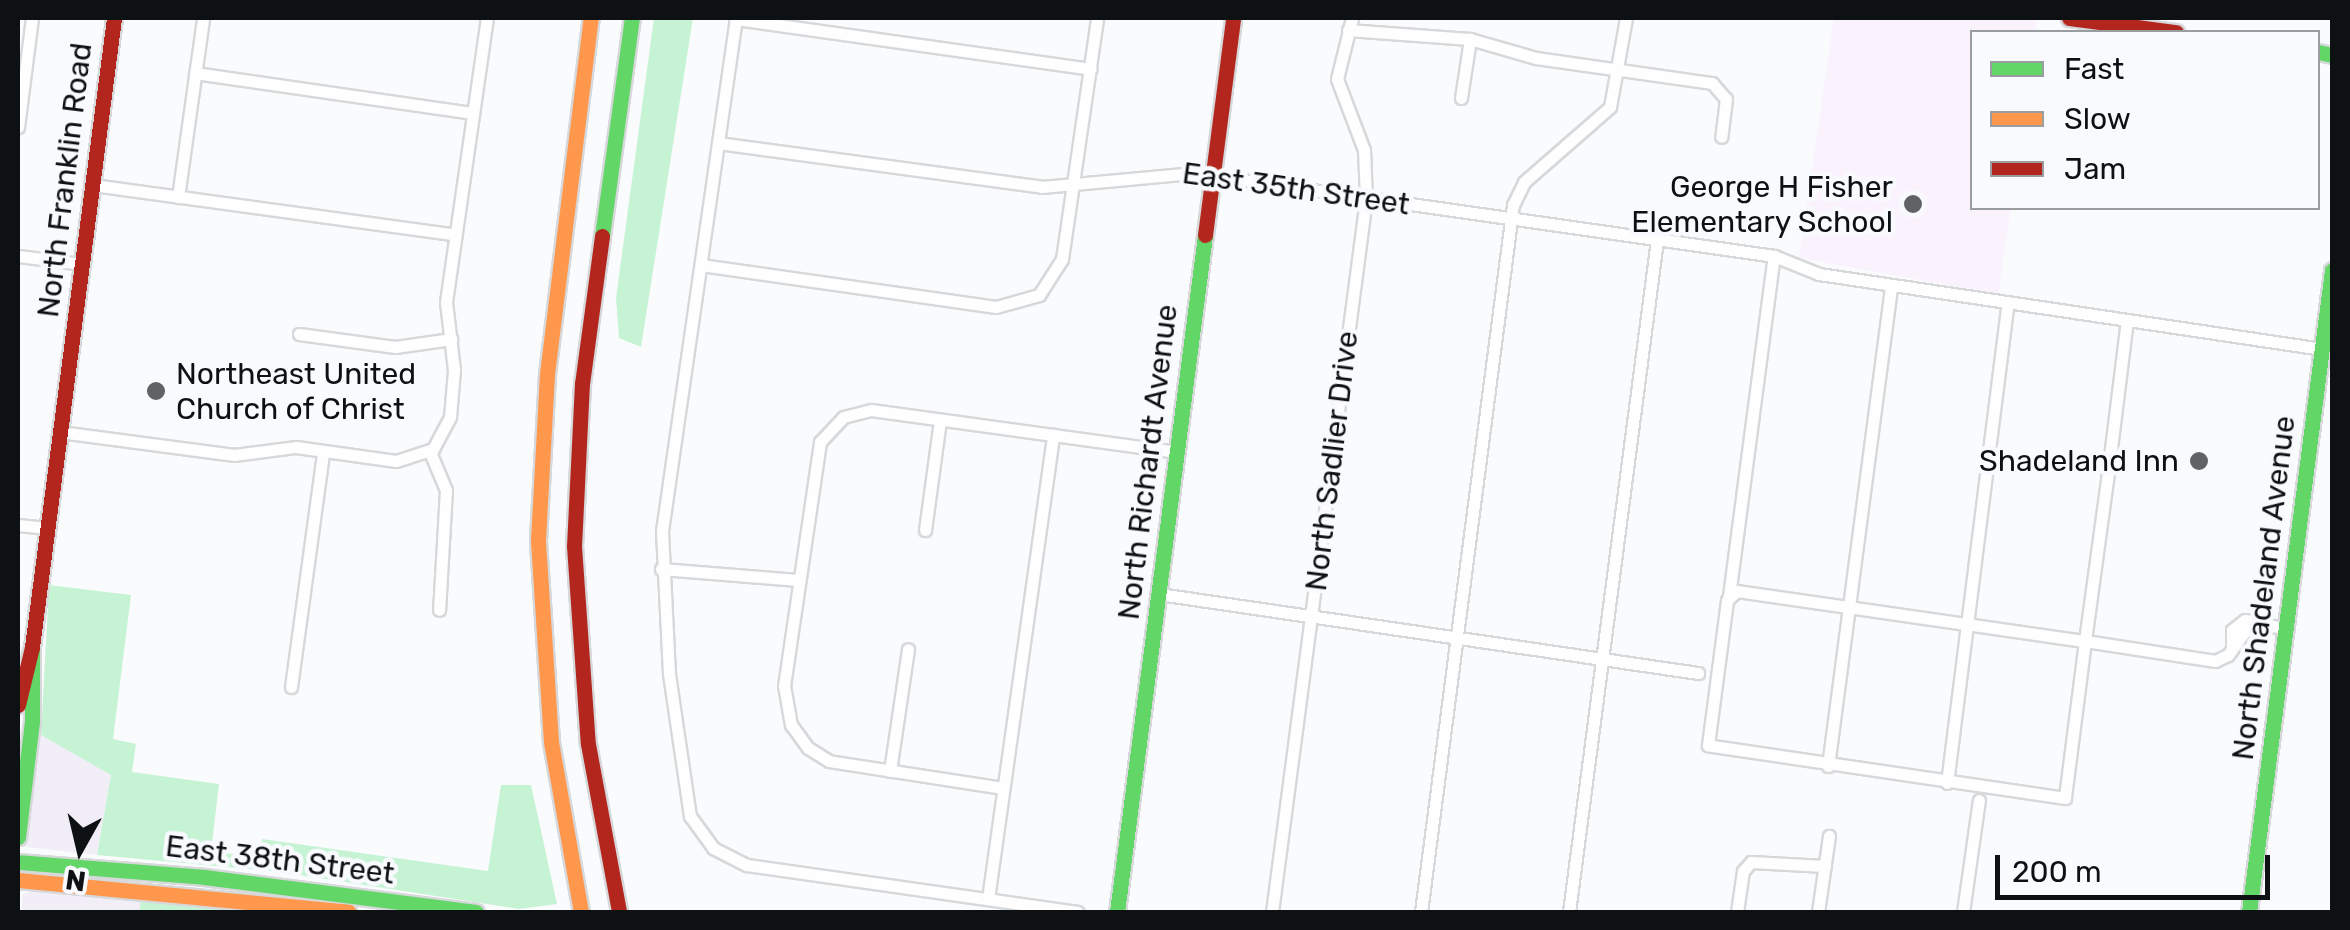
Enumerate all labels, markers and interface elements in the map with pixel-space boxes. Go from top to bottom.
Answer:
legend [1970,30,2320,210]
street label: North Franklin Road [30,41,100,319]
text: Fast [2064,51,2124,87]
text: Slow [2064,101,2131,137]
text: Jam [2064,151,2126,187]
street label: East 35th Street [1180,155,1412,223]
place label: George H Fisher Elementary School [1630,169,1893,240]
marker: George H Fisher Elementary School [1902,193,1924,215]
street label: North Richardt Avenue [1111,302,1185,622]
street label: North Sadlier Drive [1298,329,1366,593]
place label: Northeast United Church of Christ [176,356,416,426]
marker: Northeast United Church of Christ [145,380,167,402]
street label: North Shadeland Avenue [2225,413,2303,763]
place label: Shadeland Inn [1979,443,2179,479]
marker: Shadeland Inn [2188,450,2210,472]
north arrow [30,800,130,900]
street label: East 38th Street [164,828,396,892]
scale bar [2000,835,2275,897]
text: 200 m [2012,854,2102,890]
text: N [63,862,88,898]

